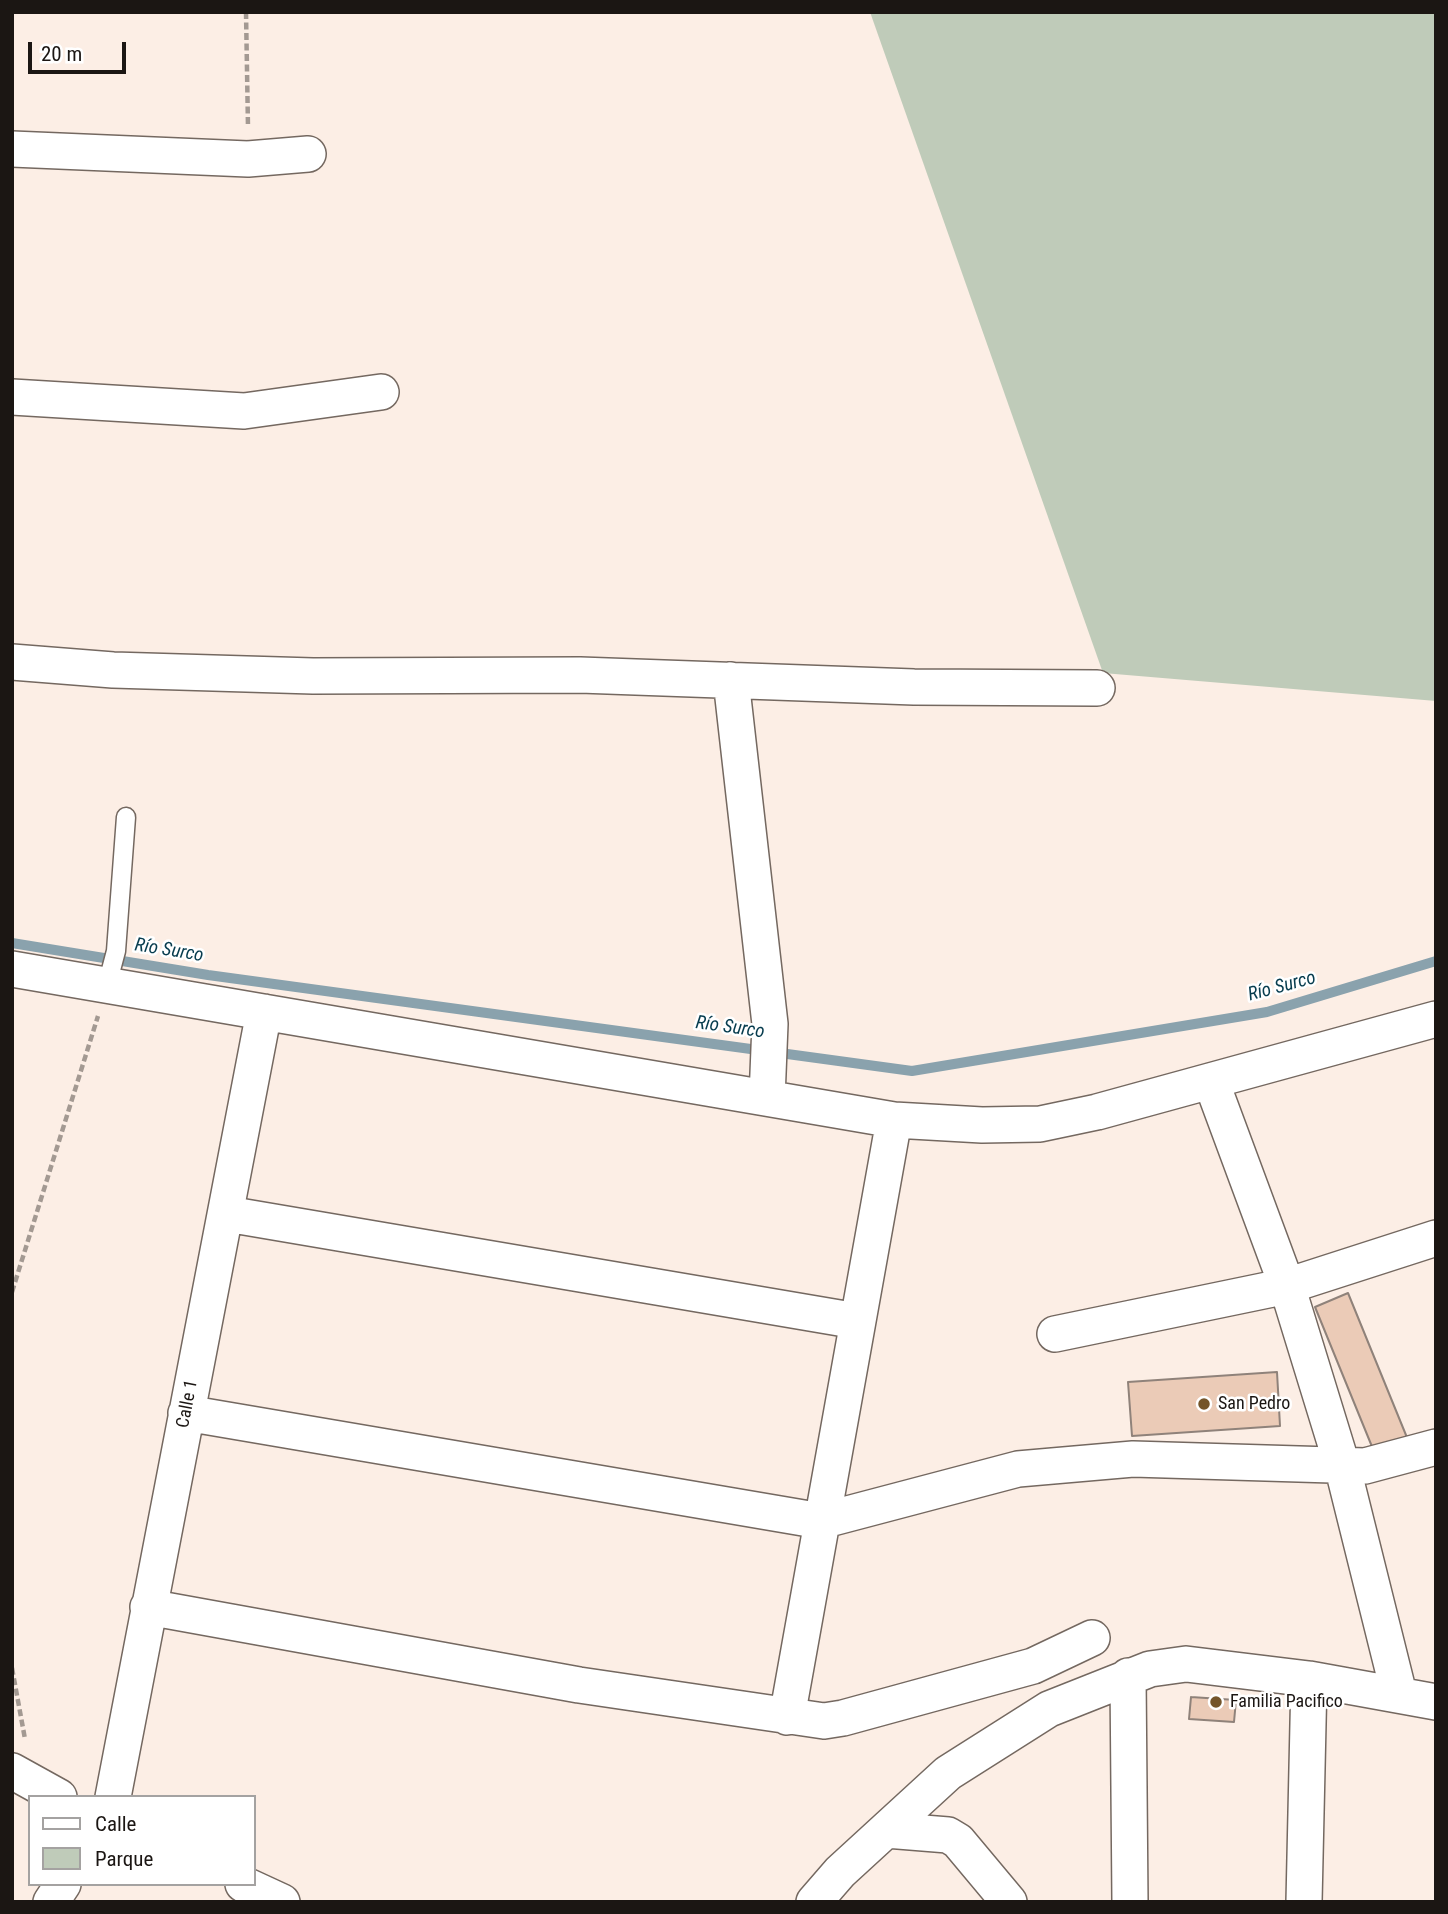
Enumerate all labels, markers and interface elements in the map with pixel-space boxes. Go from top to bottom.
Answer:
scale bar [32,28,130,72]
text: 20 m [41,42,82,66]
water label: Río Surco [133,934,205,968]
water label: Río Surco [1246,967,1318,1007]
water label: Río Surco [694,1012,766,1044]
street label: Calle 1 [173,1378,203,1430]
place label: San Pedro [1218,1393,1290,1415]
marker: San Pedro [1196,1396,1212,1412]
place label: Familia Pacifico [1230,1691,1343,1713]
marker: Familia Pacifico [1208,1694,1224,1710]
legend [28,1795,256,1886]
text: Calle [95,1812,136,1836]
text: Parque [95,1847,153,1871]

